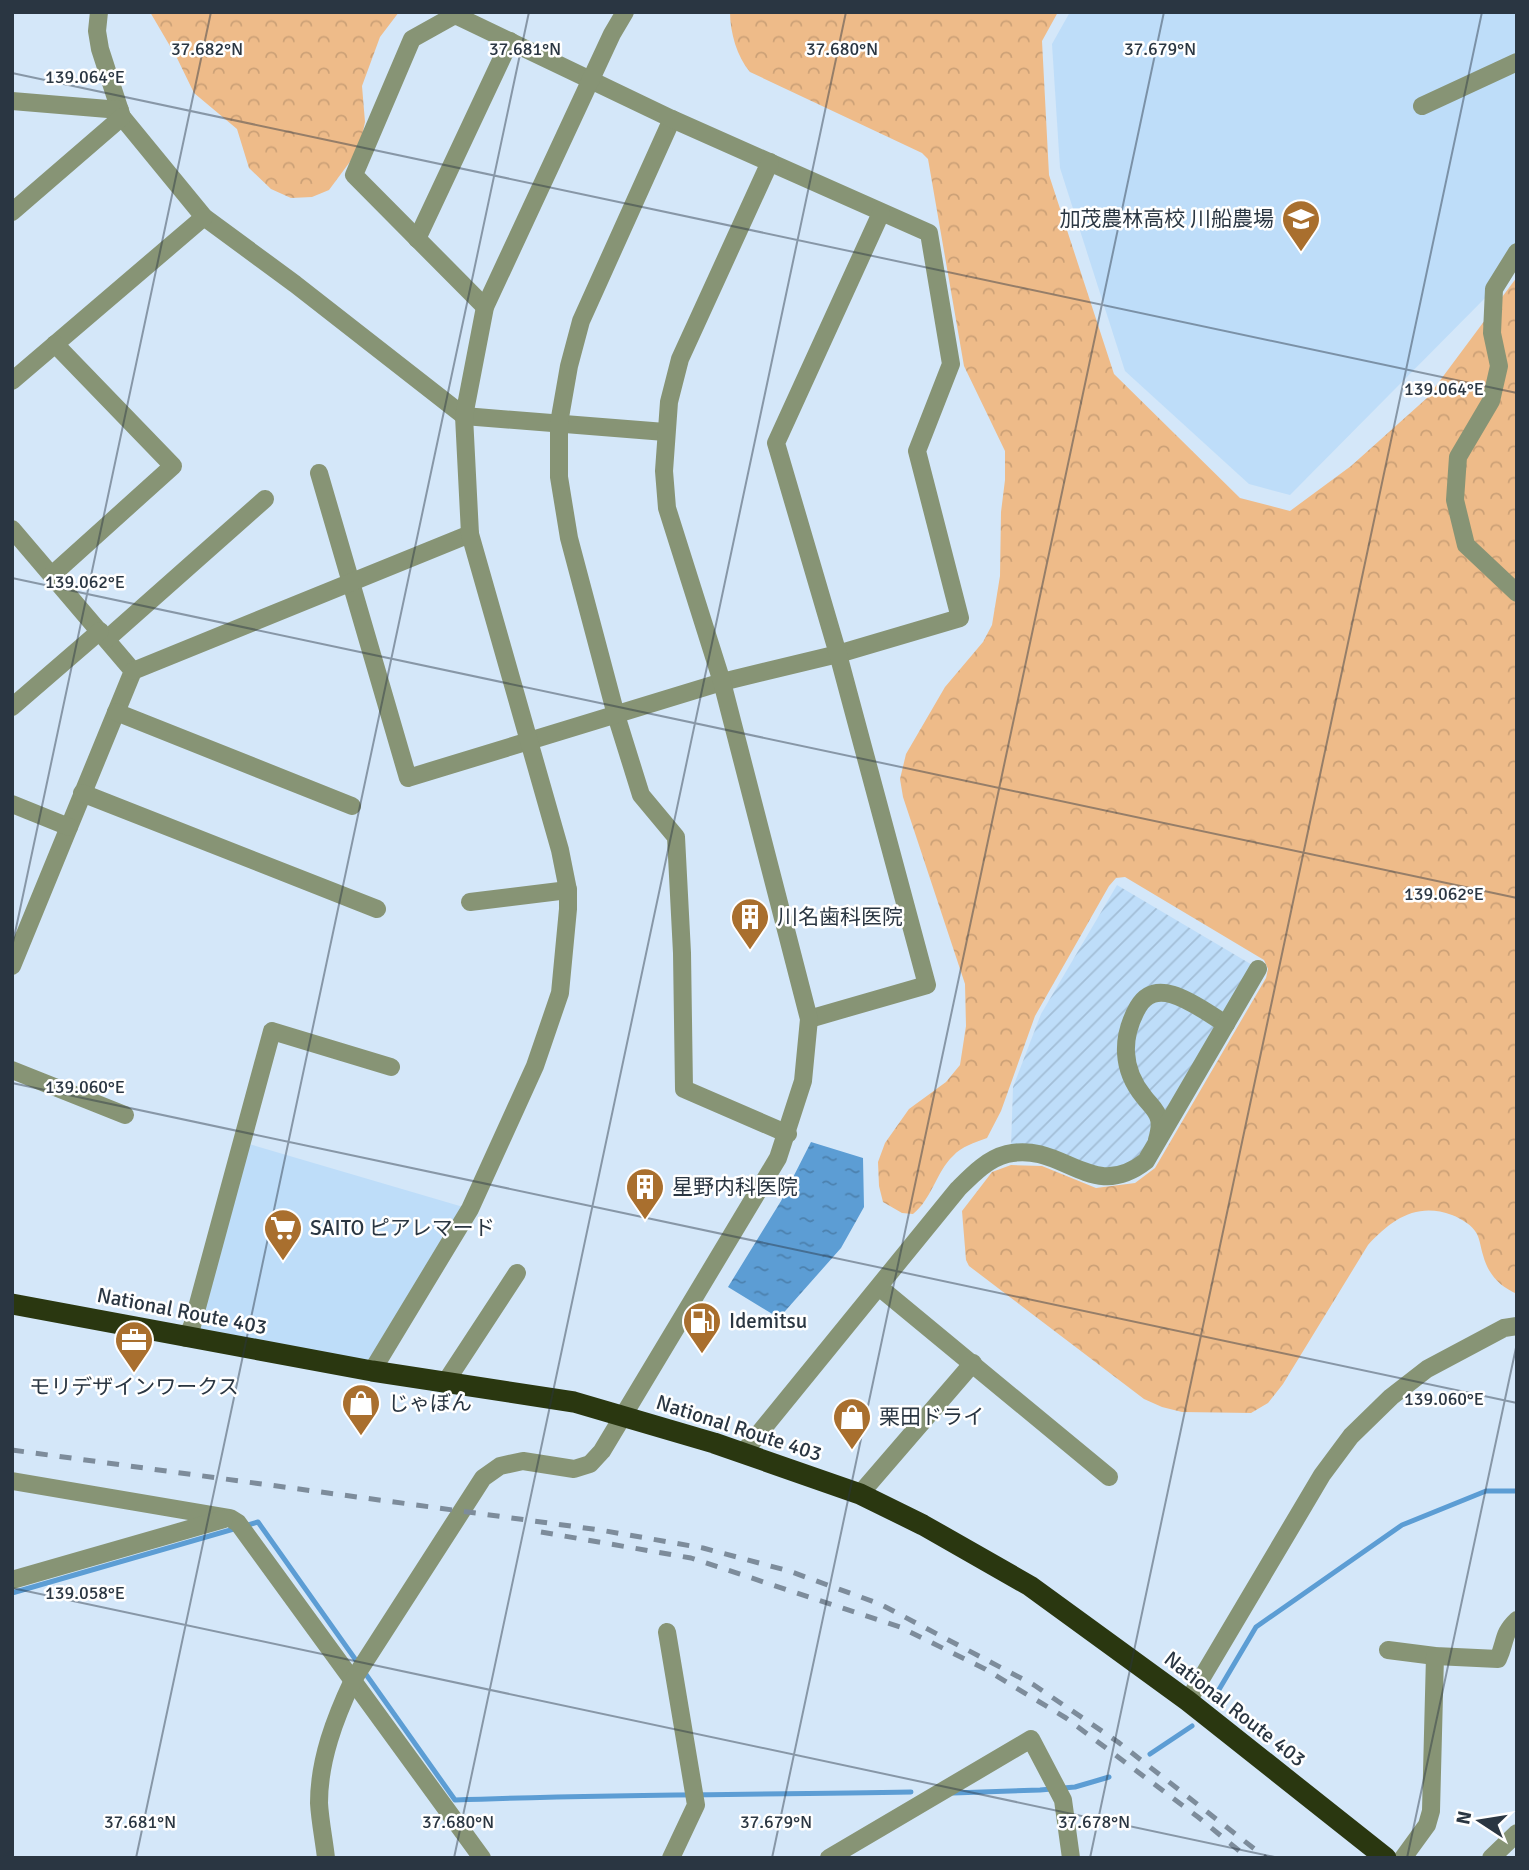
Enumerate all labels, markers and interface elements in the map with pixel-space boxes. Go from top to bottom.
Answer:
text: 37.682°N [171,38,243,60]
text: 37.681°N [489,38,561,60]
text: 37.680°N [806,38,878,60]
text: 37.679°N [1124,38,1196,60]
text: 139.064°E [45,66,125,88]
school or university icon: 加茂農林高校 川船農場 [1280,198,1322,253]
place label: 加茂農林高校 川船農場 [1059,206,1274,232]
text: 139.064°E [1404,378,1484,400]
text: 139.062°E [45,571,125,593]
text: 139.062°E [1404,883,1484,905]
building icon: 川名歯科医院 [729,896,771,951]
place label: 川名歯科医院 [777,904,903,930]
text: 139.060°E [45,1076,125,1098]
building icon: 星野内科医院 [624,1166,666,1221]
place label: 星野内科医院 [672,1174,798,1200]
supermarket icon: SAITO ピアレマード [262,1207,304,1262]
place label: SAITO ピアレマード [310,1215,495,1241]
street label: National Route 403 [95,1282,269,1340]
fuel station icon: Idemitsu [681,1300,723,1355]
place label: Idemitsu [729,1308,807,1334]
office icon: モリデザインワークス [113,1319,155,1374]
place label: モリデザインワークス [29,1374,239,1400]
shop icon: じゃぼん [340,1382,382,1437]
text: 139.060°E [1404,1388,1484,1410]
street label: National Route 403 [653,1389,825,1467]
place label: じゃぼん [388,1390,472,1416]
shop icon: 栗田ドライ [831,1396,873,1451]
place label: 栗田ドライ [879,1404,984,1430]
text: 139.058°E [45,1582,125,1604]
street label: National Route 403 [1159,1646,1311,1772]
north arrow [1445,1786,1515,1856]
text: N [1451,1809,1477,1827]
text: 37.681°N [104,1811,176,1833]
text: 37.680°N [422,1811,494,1833]
text: 37.679°N [740,1811,812,1833]
text: 37.678°N [1058,1811,1130,1833]

